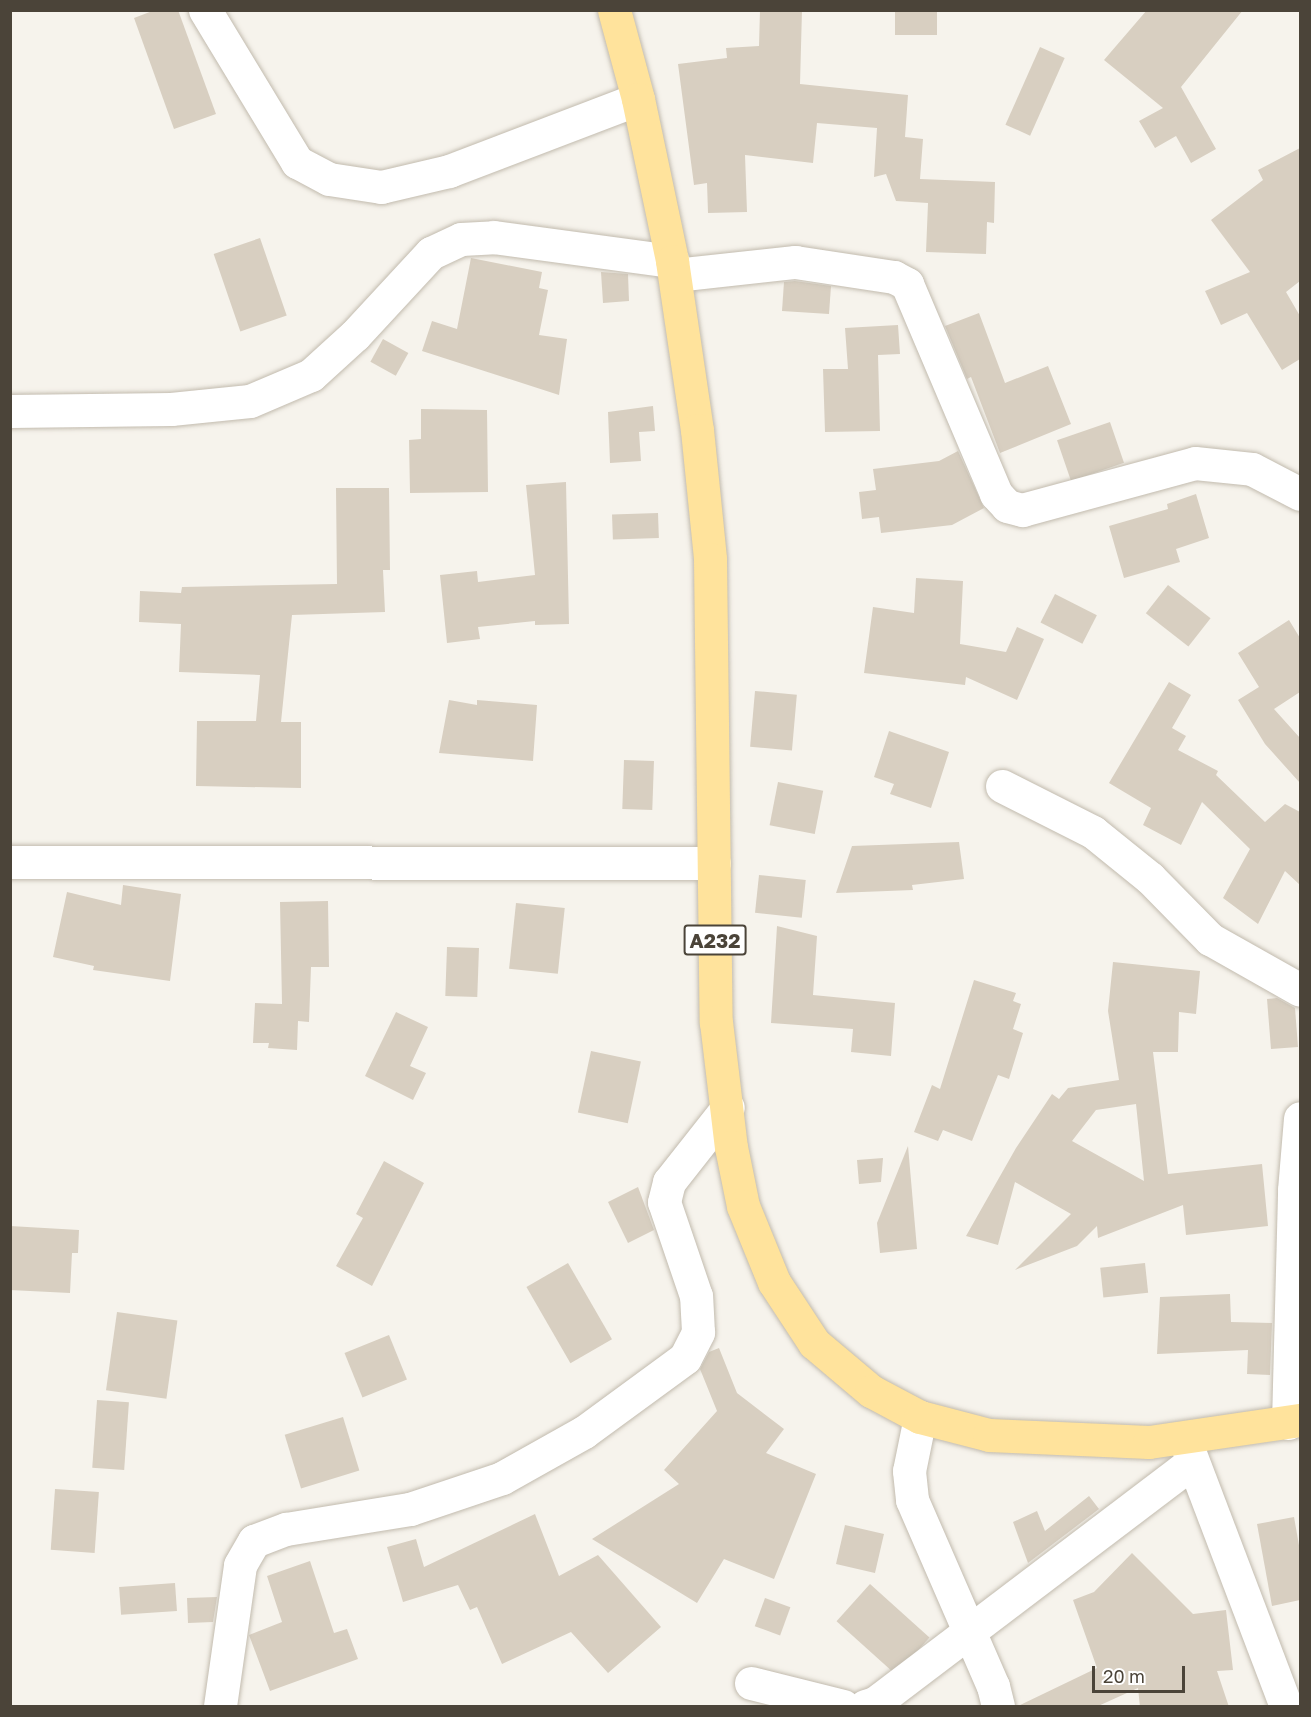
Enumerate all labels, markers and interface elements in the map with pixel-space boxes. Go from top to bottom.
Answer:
road number: A232 [684,923,746,957]
scale bar [1095,1654,1188,1692]
text: 20 m [1103,1665,1145,1687]

